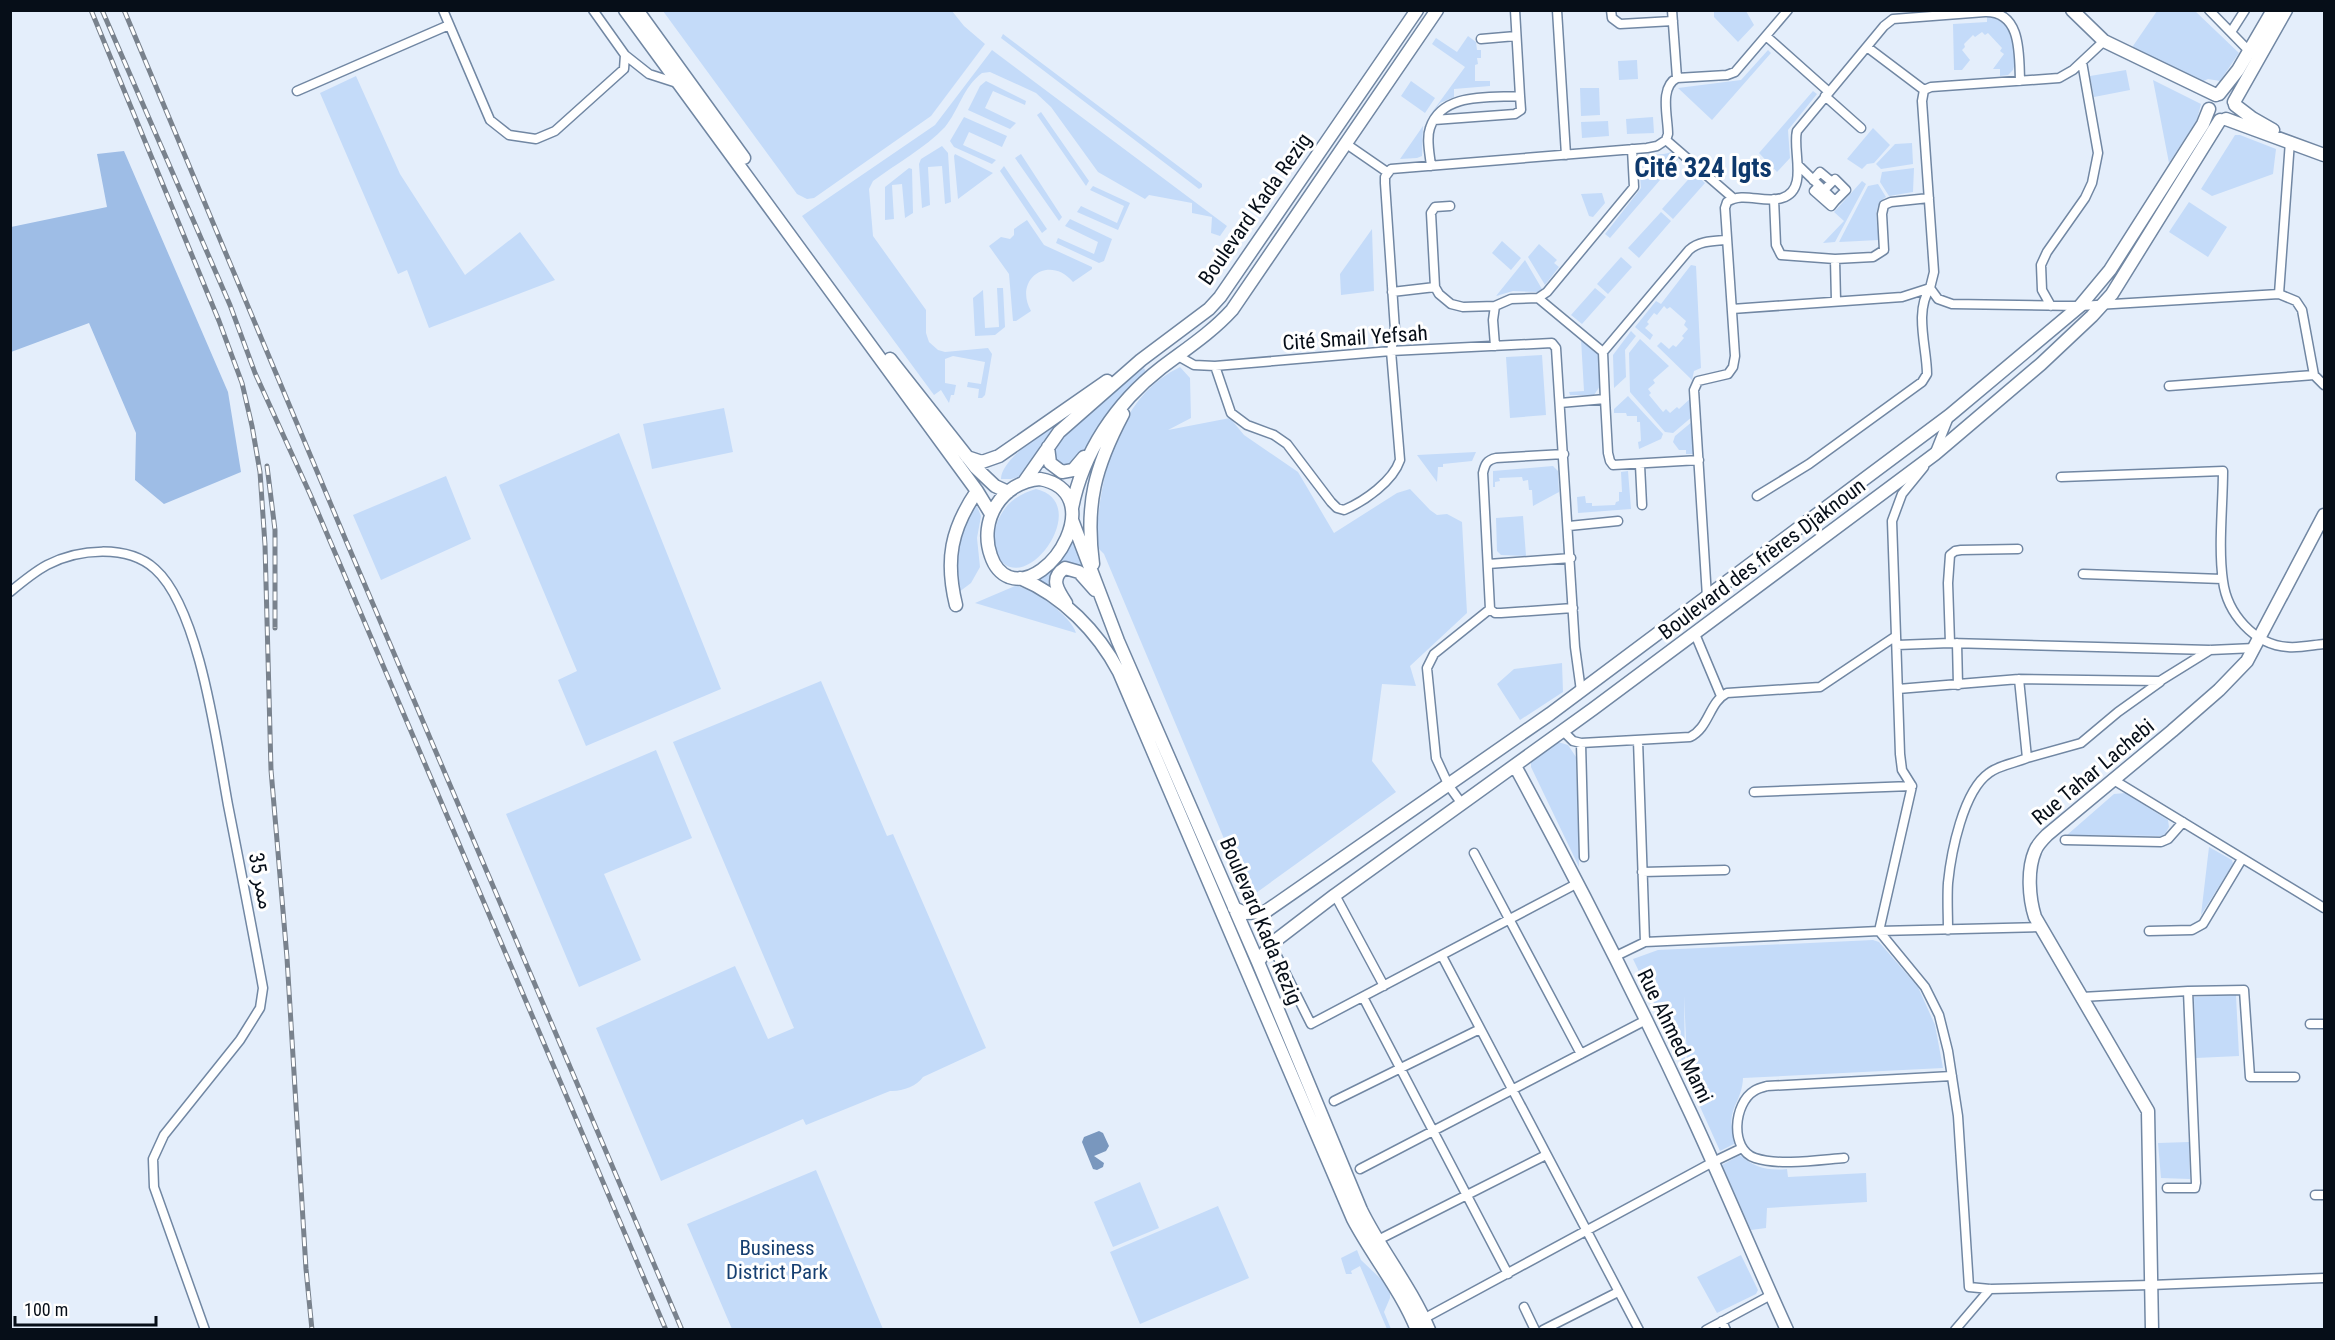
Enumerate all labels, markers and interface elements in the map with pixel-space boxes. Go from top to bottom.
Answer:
street label: Boulevard Kada Rezig [1194,129,1316,289]
district label: Cité 324 lgts [1634,152,1772,184]
street label: Cité Smail Yefsah [1282,321,1428,355]
street label: Boulevard des frères Djaknoun [1654,474,1870,644]
street label: Rue Tahar Lachebi [2027,714,2159,830]
street label: Boulevard Kada Rezig [1215,834,1307,1008]
street label: ممر 35 [244,851,278,911]
street label: Rue Ahmed Mami [1632,965,1718,1107]
park label: Business District Park [726,1236,829,1284]
scale bar [15,1289,156,1327]
text: 100 m [24,1299,68,1320]

